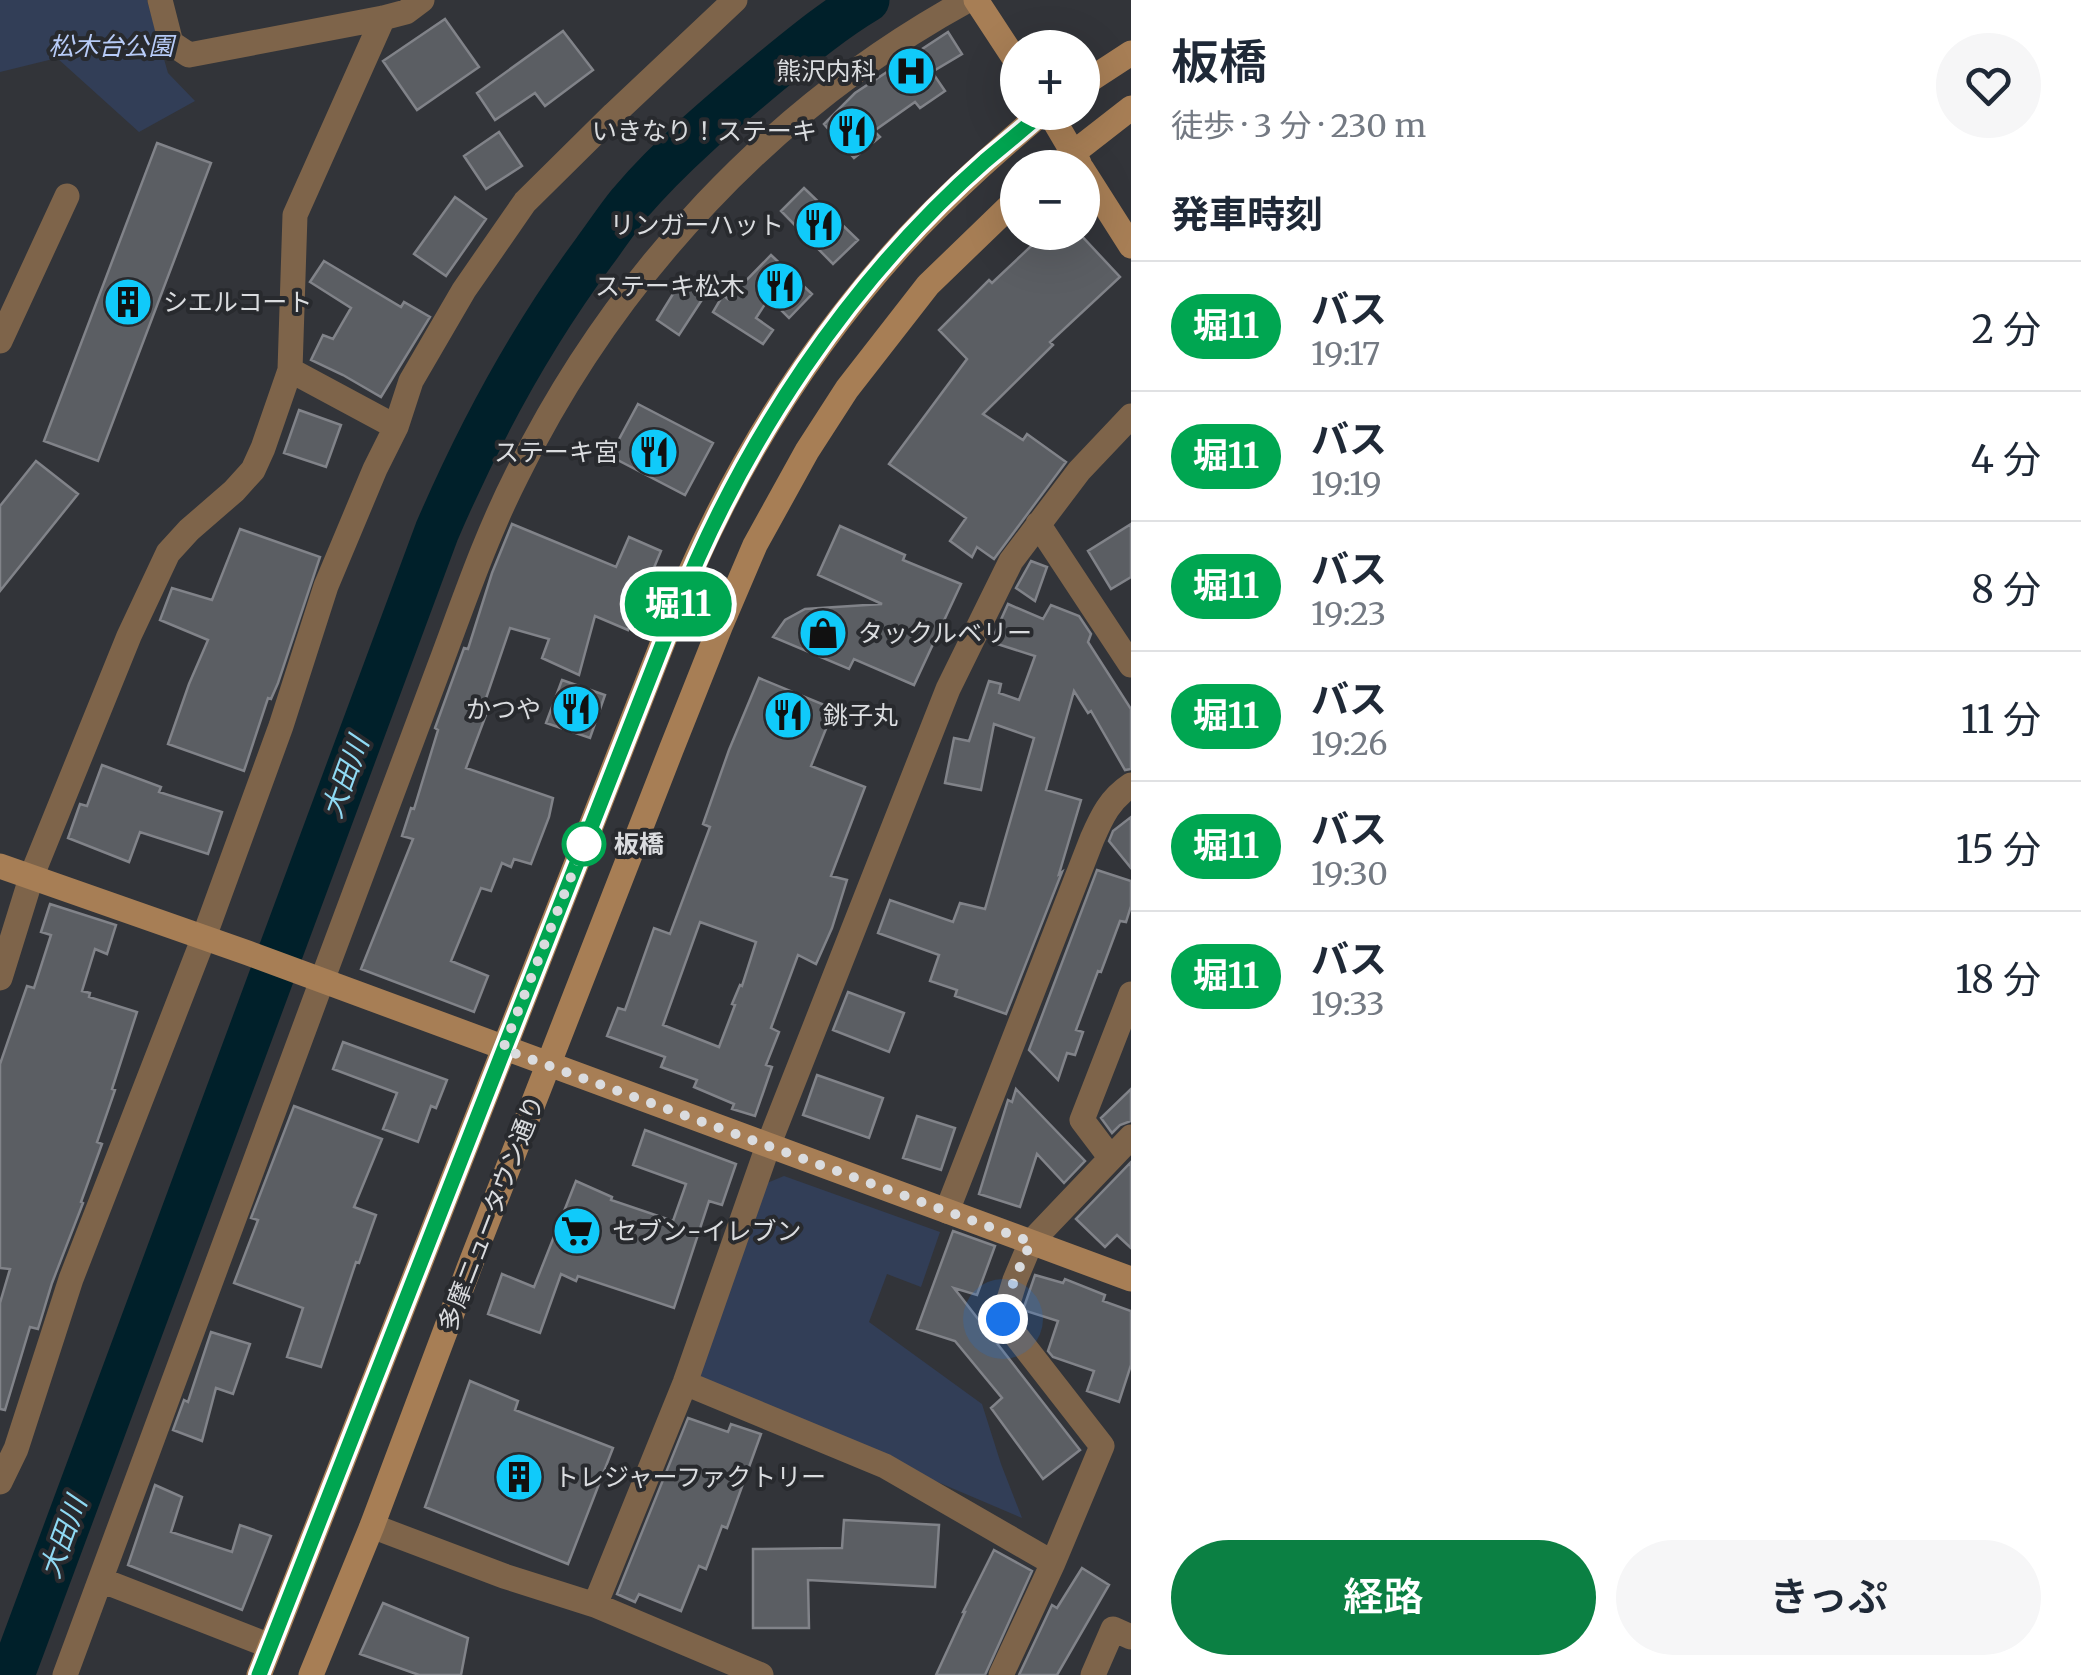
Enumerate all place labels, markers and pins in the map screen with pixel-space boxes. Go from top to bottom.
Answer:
hospital icon: 熊沢内科 [885,45,937,97]
place label: 熊沢内科 [776,55,876,87]
restaurant icon: いきなり！ステーキ [826,105,878,157]
place label: いきなり！ステーキ [592,115,817,147]
restaurant icon: リンガーハット [793,199,845,251]
place label: リンガーハット [609,209,784,241]
restaurant icon: ステーキ松木 [754,260,806,312]
place label: ステーキ松木 [595,270,745,302]
building icon: シエルコート [102,276,154,328]
place label: シエルコート [163,286,313,318]
restaurant icon: ステーキ宮 [628,426,680,478]
place label: ステーキ宮 [494,436,619,468]
shop icon: タックルベリー [797,607,849,659]
place label: タックルベリー [858,617,1032,649]
restaurant icon: かつや [550,683,602,735]
restaurant icon: 銚子丸 [762,689,814,741]
place label: かつや [466,693,541,725]
place label: 銚子丸 [823,699,898,731]
marker: 板橋 [563,823,605,865]
place label: 板橋 [614,828,664,860]
supermarket icon: セブン-イレブン [551,1205,603,1257]
place label: セブン-イレブン [612,1215,802,1247]
building icon: トレジャーファクトリー [493,1451,545,1503]
place label: トレジャーファクトリー [554,1461,826,1493]

